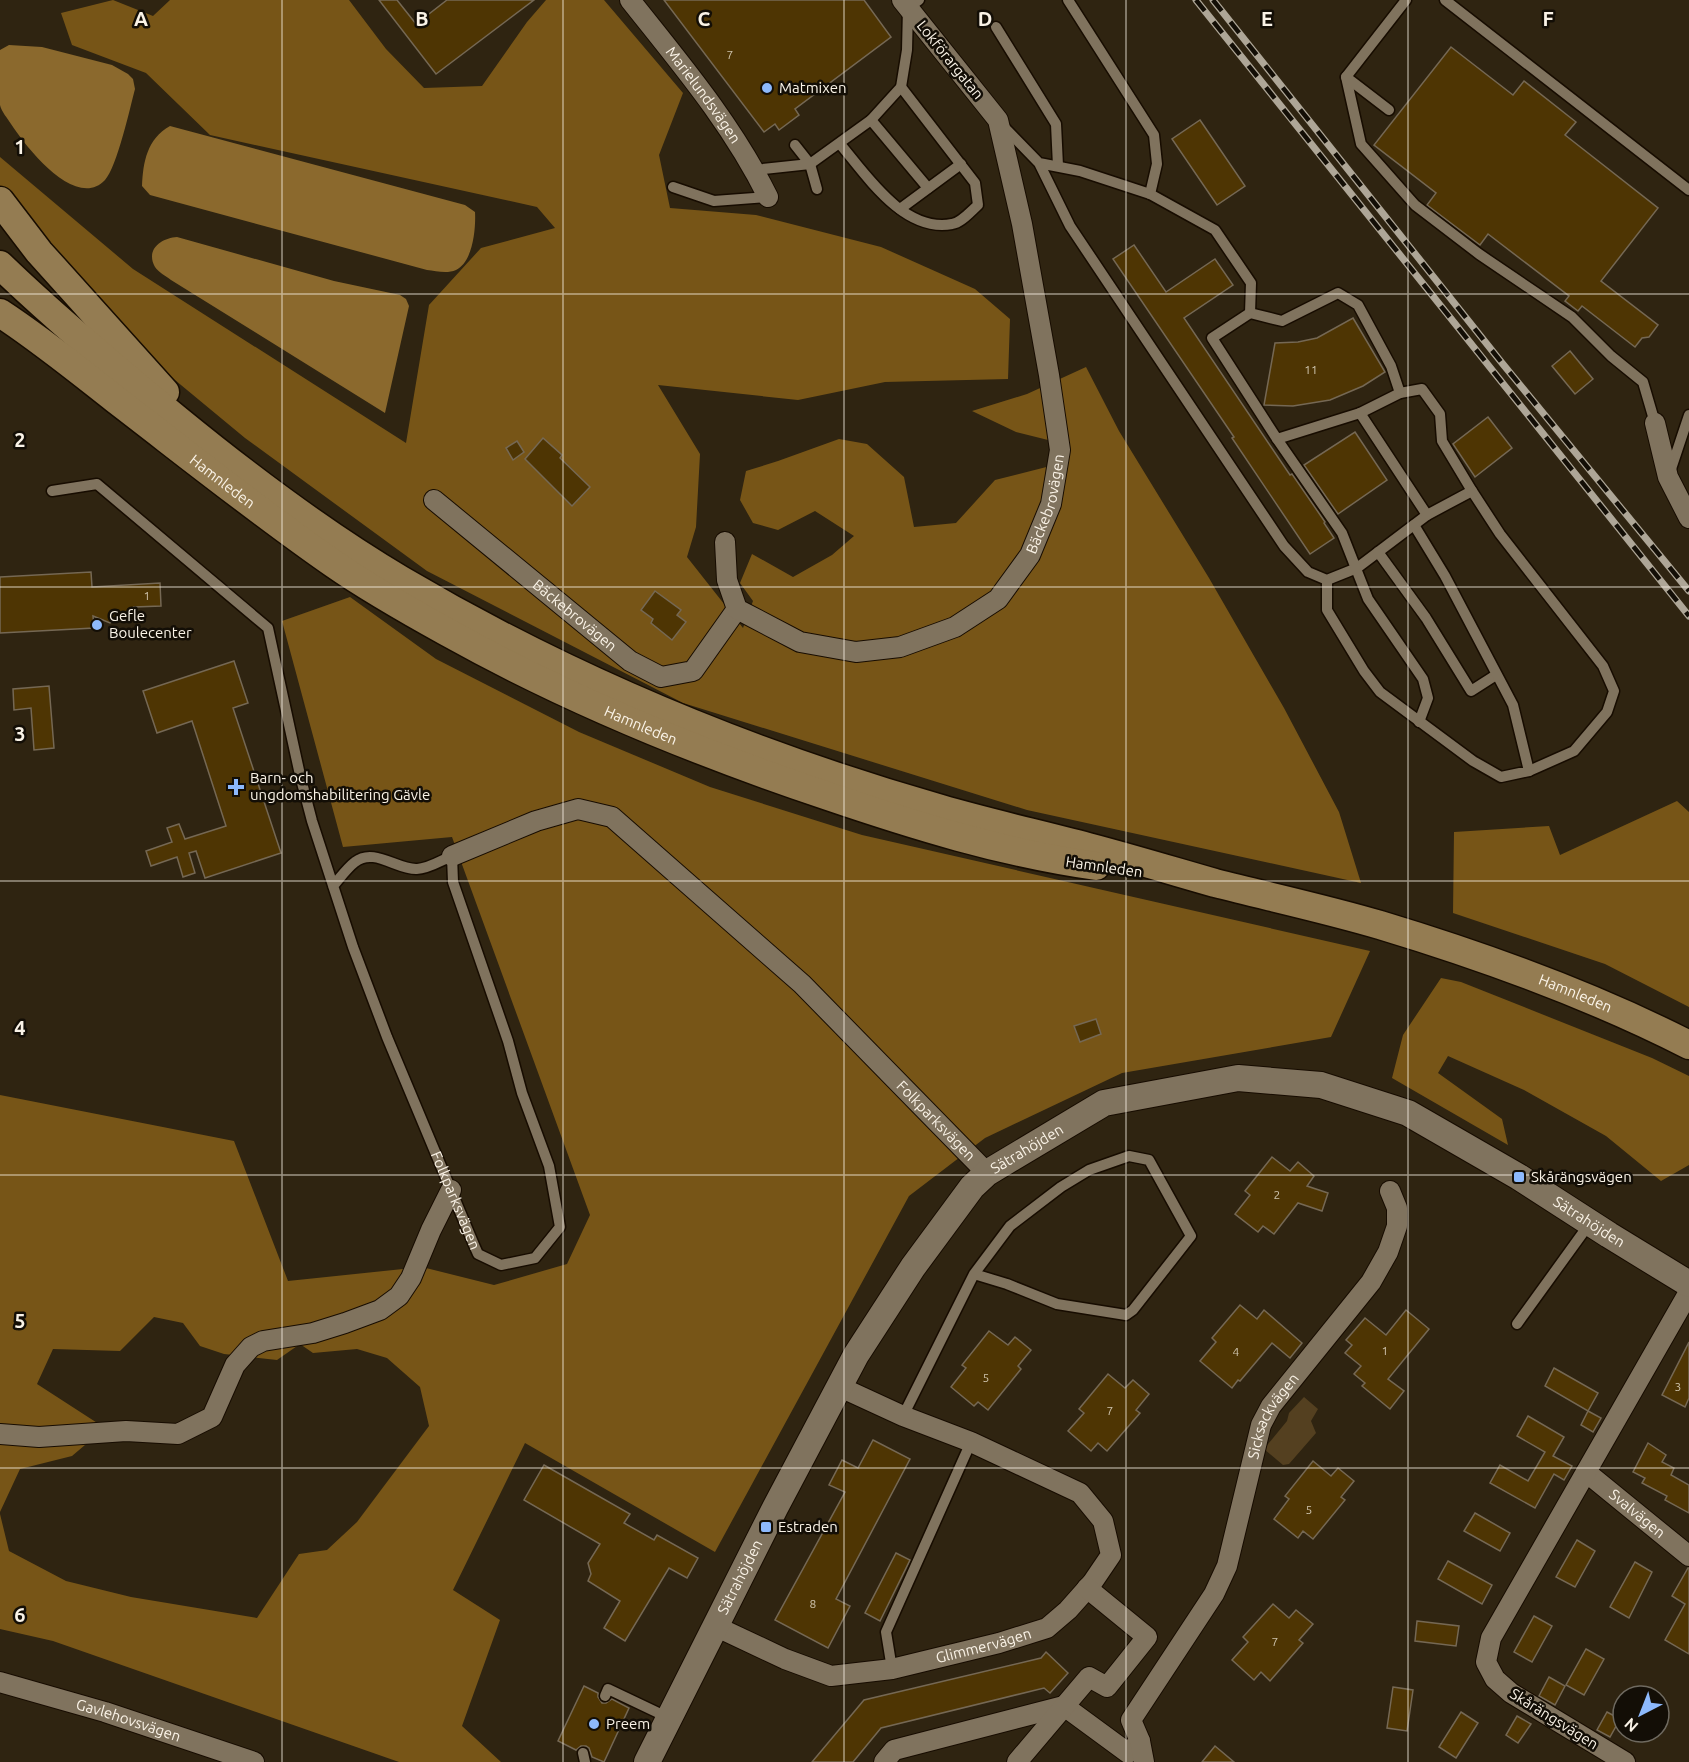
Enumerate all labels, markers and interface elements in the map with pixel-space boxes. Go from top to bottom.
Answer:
text: A [134,7,148,30]
text: B [415,7,429,30]
text: C [698,7,711,30]
text: D [978,7,992,30]
text: E [1261,7,1273,30]
text: F [1542,7,1554,30]
street label: Lokförargatan [914,17,987,102]
street label: Marielundsvägen [663,43,744,146]
house number: 7 [727,48,733,61]
place label: Matmixen [779,79,846,96]
marker: Matmixen [760,81,774,95]
text: 1 [14,135,26,158]
house number: 11 [1304,363,1318,376]
text: 2 [14,428,26,451]
street label: Hamnleden [187,451,258,512]
street label: Bäckebrovägen [1022,453,1067,556]
street label: Bäckebrovägen [530,576,620,655]
house number: 1 [144,589,150,602]
place label: Gefle Boulecenter [109,607,192,641]
marker: Gefle Boulecenter [90,618,104,632]
street label: Hamnleden [602,702,680,748]
text: 3 [14,722,26,745]
place label: Barn- och ungdomshabilitering Gävle [250,769,430,803]
marker: Barn- och ungdomshabilitering Gävle [227,778,245,796]
street label: Hamnleden [1065,853,1144,880]
street label: Hamnleden [1536,971,1615,1016]
text: 4 [14,1016,26,1039]
street label: Folkparksvägen [893,1077,979,1164]
street label: Sätrahöjden [987,1120,1066,1177]
street label: Folkparksvägen [428,1149,484,1252]
place label: Skårängsvägen [1531,1168,1632,1185]
marker: Skårängsvägen [1512,1170,1526,1184]
house number: 2 [1274,1188,1280,1201]
street label: Sätrahöjden [1550,1192,1628,1251]
text: 5 [14,1309,26,1332]
house number: 1 [1382,1344,1388,1357]
house number: 4 [1233,1345,1240,1358]
street label: Sicksackvägen [1244,1370,1302,1461]
house number: 5 [983,1371,989,1384]
house number: 3 [1675,1380,1681,1393]
house number: 7 [1107,1404,1113,1417]
street label: Svalvägen [1606,1486,1669,1541]
house number: 5 [1306,1503,1312,1516]
place label: Estraden [778,1518,838,1535]
marker: Estraden [759,1520,773,1534]
street label: Sätrahöjden [714,1537,766,1617]
house number: 8 [810,1597,817,1610]
text: 6 [14,1603,26,1626]
street label: Glimmervägen [934,1624,1033,1666]
house number: 7 [1272,1635,1278,1648]
north arrow [1611,1684,1671,1744]
street label: Skårängsvägen [1507,1685,1601,1752]
street label: Gavlehovsvägen [74,1695,183,1745]
text: N [1621,1714,1641,1736]
place label: Preem [606,1715,650,1732]
marker: Preem [587,1717,601,1731]

